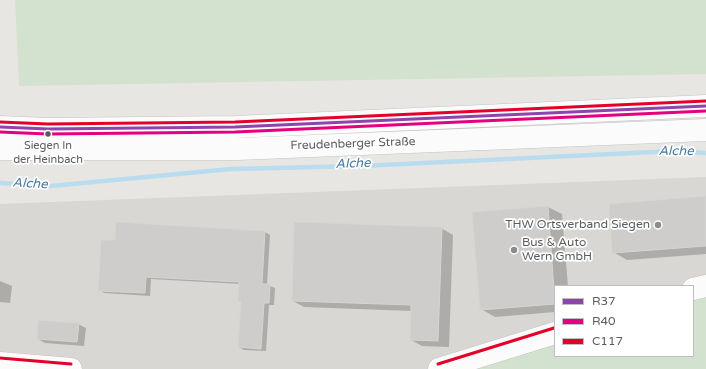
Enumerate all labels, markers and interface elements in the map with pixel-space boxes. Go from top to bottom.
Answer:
marker: Siegen In der Heinbach [43,129,53,139]
street label: Freudenberger Straße [290,135,416,153]
place label: Siegen In der Heinbach [13,139,83,165]
water label: Alche [658,144,694,160]
water label: Alche [335,156,371,172]
water label: Alche [12,175,48,193]
place label: THW Ortsverband Siegen [505,218,650,232]
marker: THW Ortsverband Siegen [653,220,663,230]
place label: Bus & Auto Wern GmbH [522,236,592,264]
marker: Bus & Auto Wern GmbH [509,245,519,255]
legend [554,285,694,357]
text: R37 [592,294,616,308]
text: R40 [592,314,616,328]
text: C117 [592,334,623,348]

